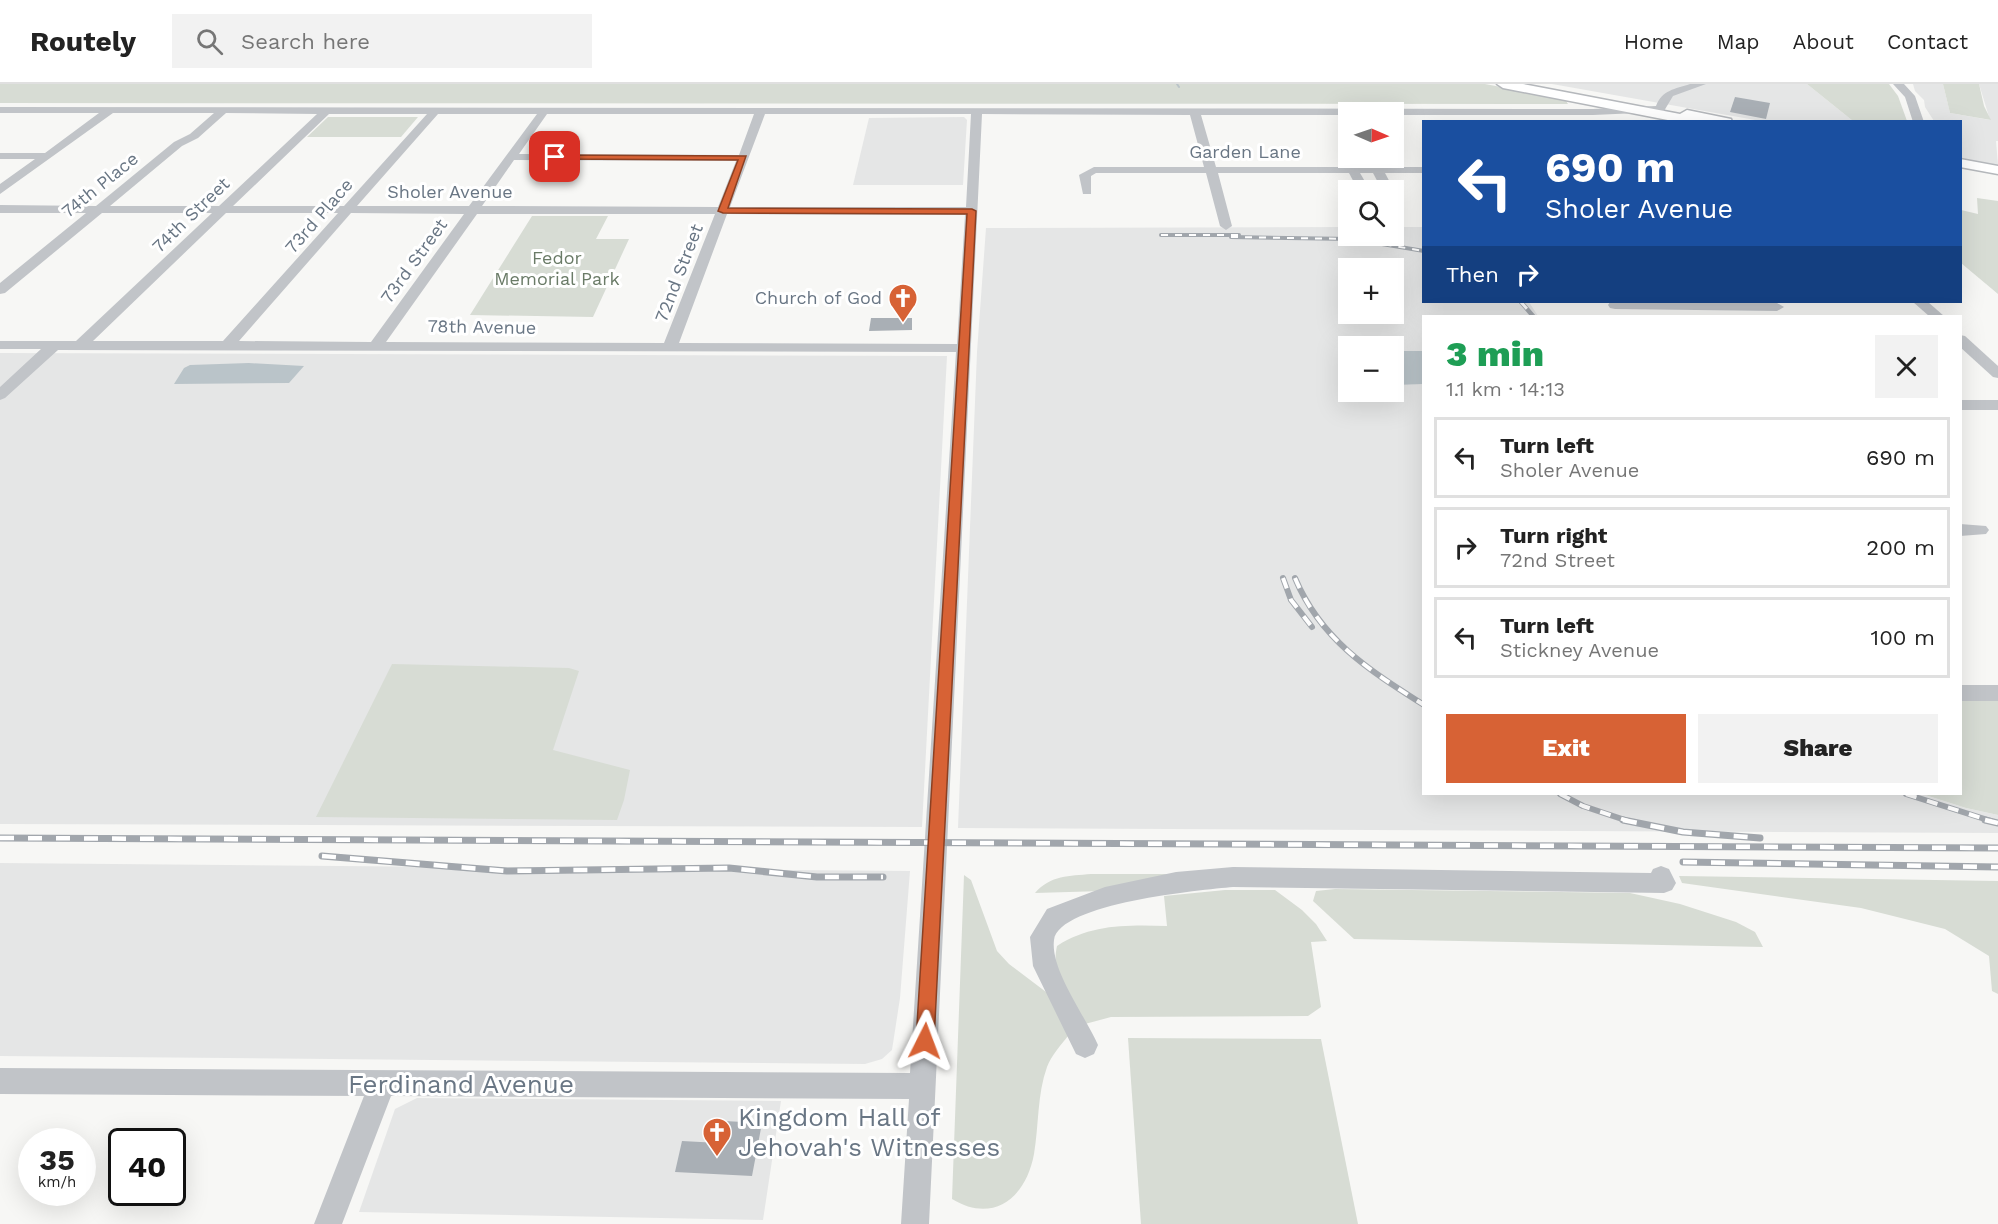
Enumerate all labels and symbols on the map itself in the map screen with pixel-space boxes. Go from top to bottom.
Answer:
north arrow [1338,102,1404,168]
pin [529,131,580,182]
street label: Garden Lane [1189,141,1301,162]
street label: 74th Place [57,148,142,222]
street label: 74th Street [148,172,234,257]
street label: 73rd Place [280,174,357,257]
street label: Sholer Avenue [387,181,513,202]
street label: 73rd Street [376,214,452,307]
street label: 72nd Street [650,220,707,325]
park label: Fedor Memorial Park [494,247,620,289]
church icon: Church of God [887,282,919,324]
place label: Church of God [755,287,882,308]
street label: 78th Avenue [428,315,536,338]
position arrow [893,1009,957,1073]
street label: Ferdinand Avenue [348,1069,574,1099]
place label: Kingdom Hall of Jehovah's Witnesses [738,1102,1000,1162]
church icon: Kingdom Hall of Jehovah's Witnesses [701,1116,733,1158]
speed limit sign: 40 [108,1128,186,1206]

